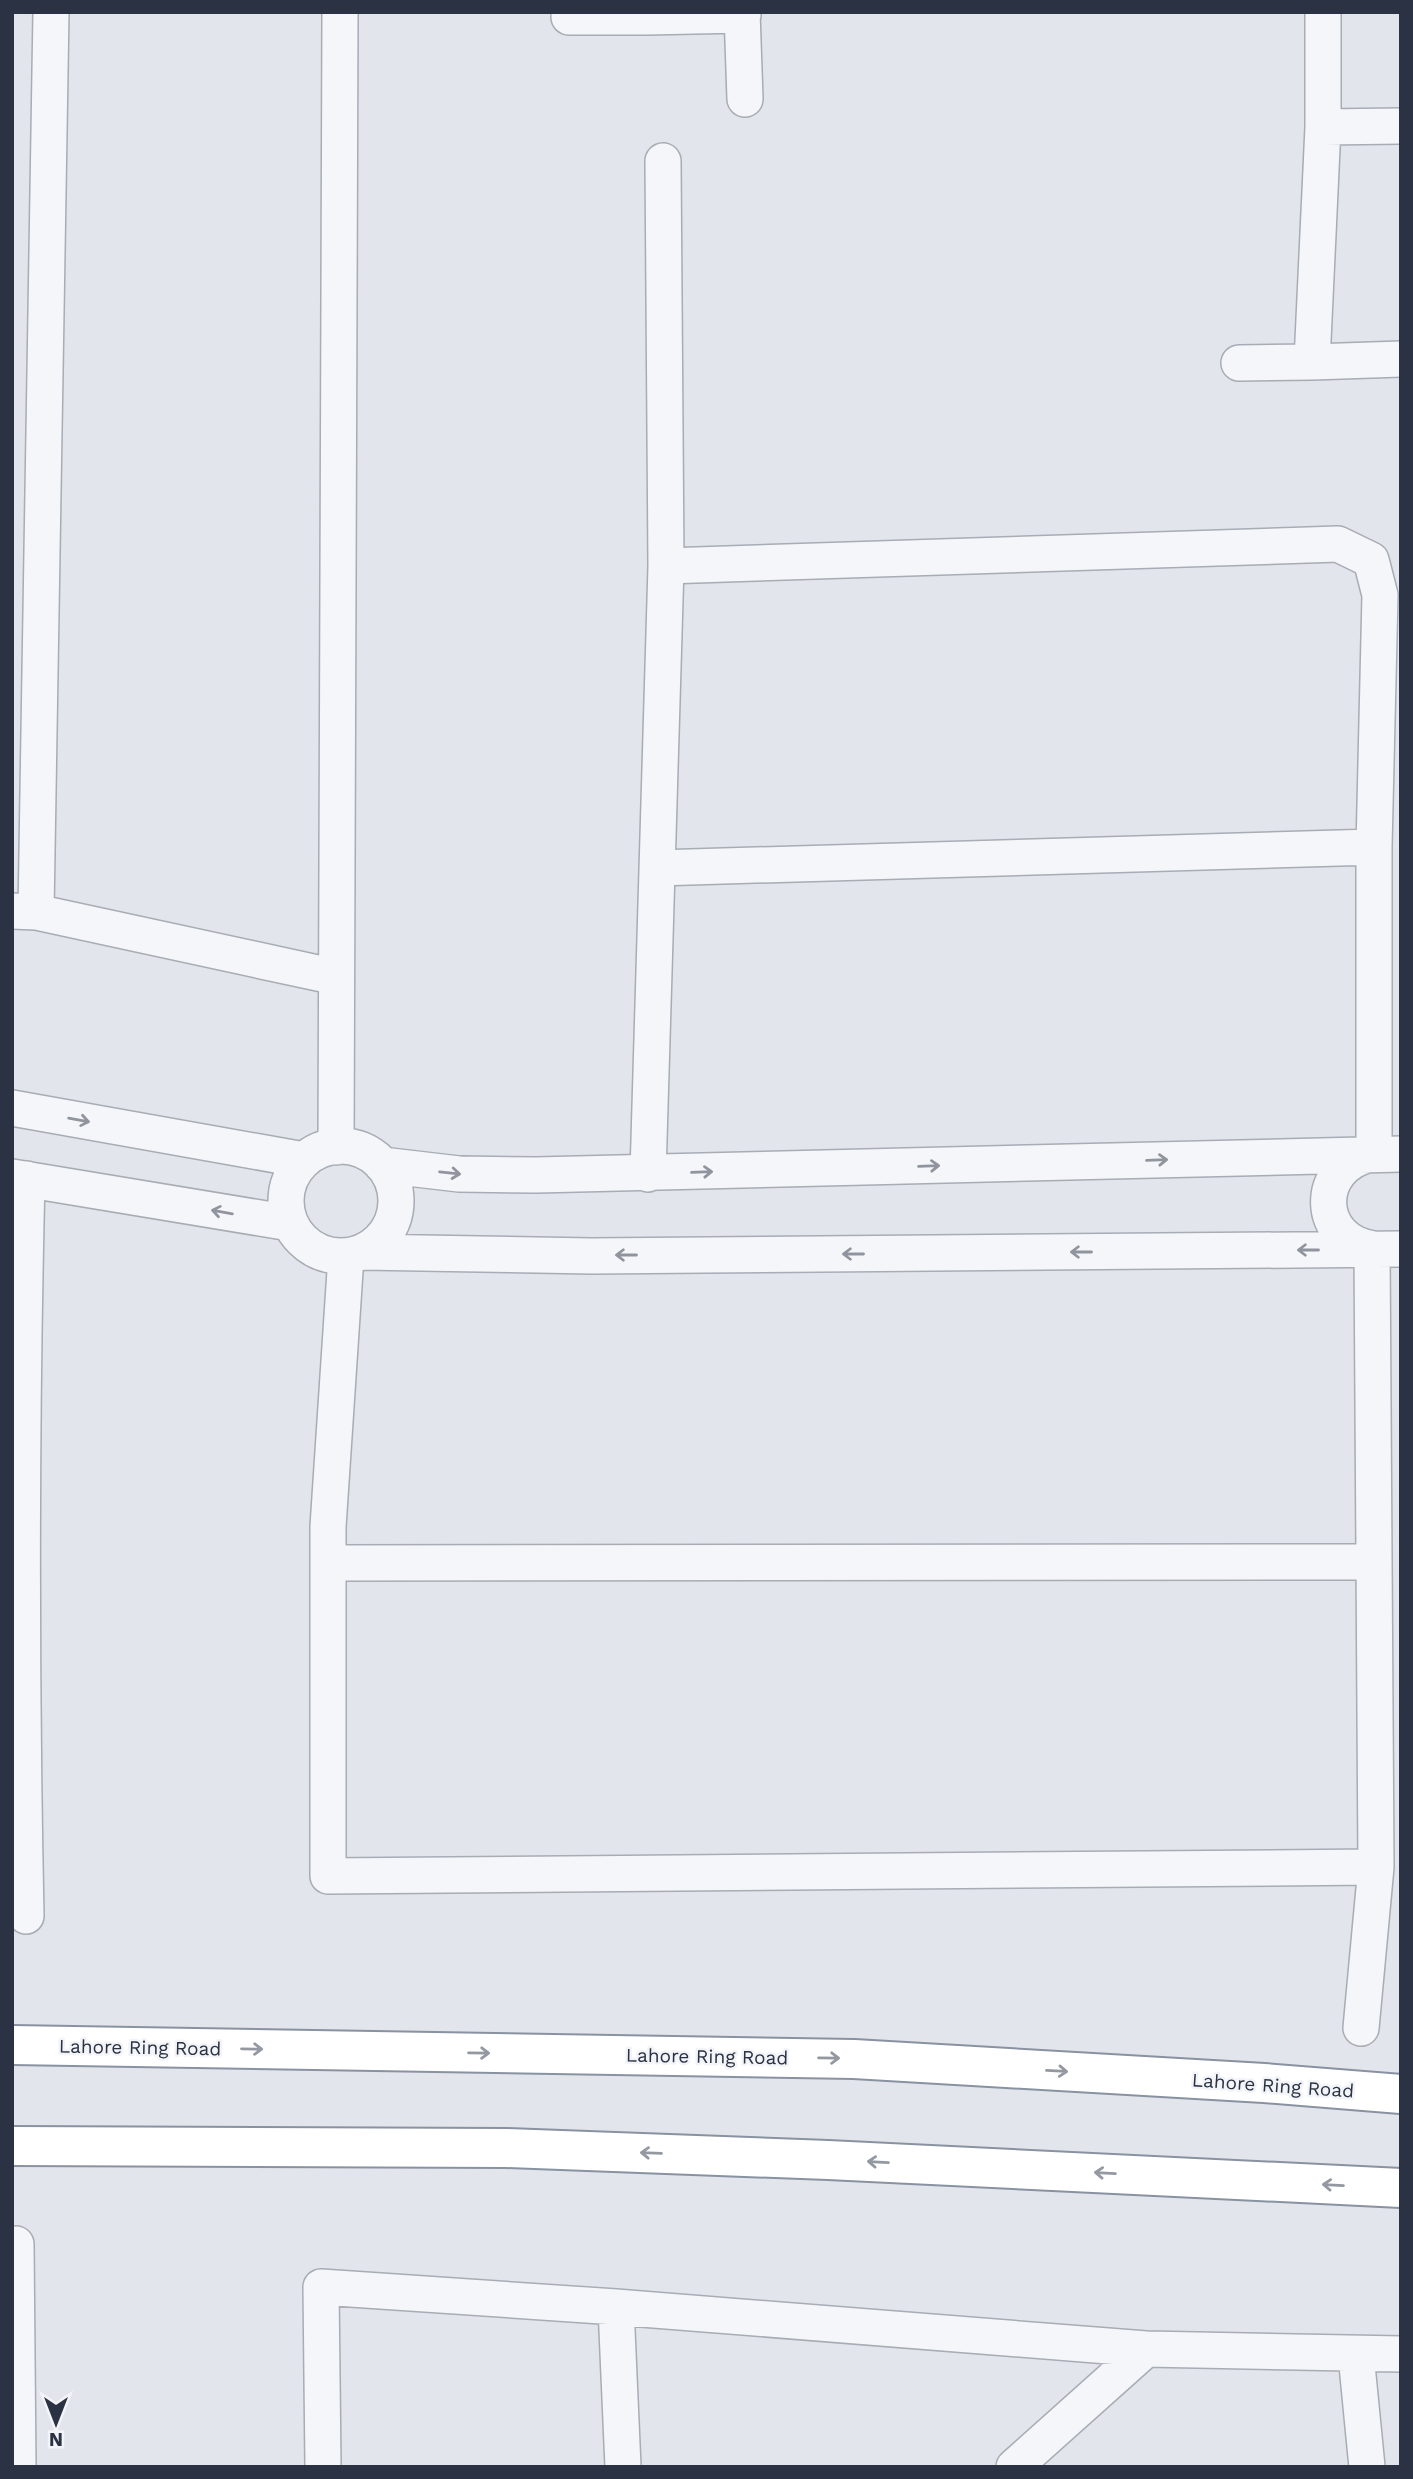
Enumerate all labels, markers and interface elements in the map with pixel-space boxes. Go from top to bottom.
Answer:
one-way arrow [68,1114,90,1127]
one-way arrow [1145,1153,1168,1166]
one-way arrow [918,1159,941,1173]
one-way arrow [438,1166,461,1179]
one-way arrow [690,1166,713,1179]
one-way arrow [212,1205,234,1218]
one-way arrow [1297,1243,1320,1257]
one-way arrow [1069,1245,1092,1259]
one-way arrow [842,1247,865,1260]
one-way arrow [614,1249,637,1262]
street label: Lahore Ring Road [59,2035,221,2060]
one-way arrow [240,2042,263,2056]
street label: Lahore Ring Road [626,2044,788,2069]
one-way arrow [468,2046,491,2059]
one-way arrow [818,2052,841,2065]
one-way arrow [1045,2065,1067,2078]
street label: Lahore Ring Road [1191,2068,1355,2103]
one-way arrow [640,2147,663,2160]
one-way arrow [867,2156,890,2169]
one-way arrow [1094,2167,1117,2180]
one-way arrow [1321,2178,1344,2191]
north arrow [21,2388,91,2458]
text: N [49,2428,63,2451]

